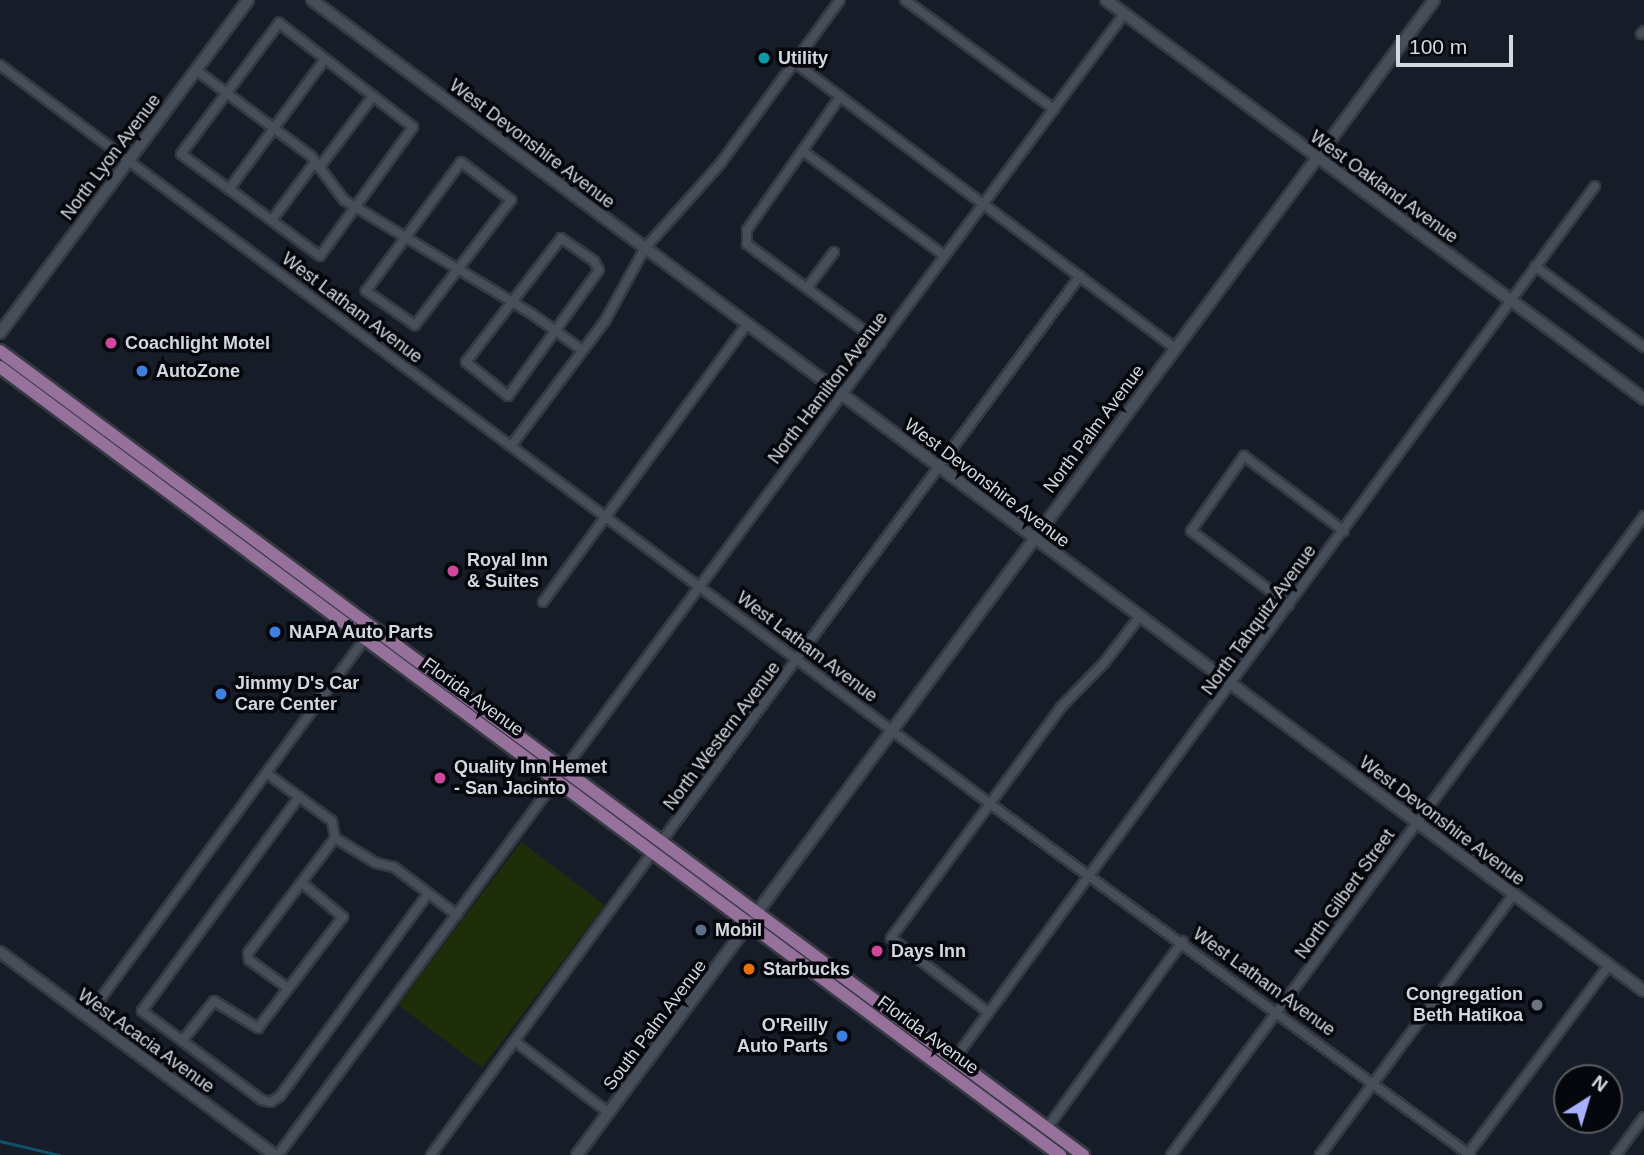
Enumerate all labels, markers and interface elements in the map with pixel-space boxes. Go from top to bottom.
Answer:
scale bar [1399,21,1516,65]
text: 100 m [1409,35,1467,58]
place label: Utility [778,47,828,69]
marker: Utility [756,50,772,66]
street label: West Devonshire Avenue [445,74,619,214]
street label: North Lyon Avenue [56,89,166,225]
street label: West Oakland Avenue [1305,126,1463,248]
street label: West Latham Avenue [277,248,427,368]
street label: North Hamilton Avenue [763,307,893,469]
place label: Coachlight Motel [125,332,270,354]
marker: Coachlight Motel [103,335,119,351]
place label: AutoZone [156,360,240,382]
street label: North Palm Avenue [1039,360,1149,498]
marker: AutoZone [134,363,150,379]
street label: West Devonshire Avenue [900,413,1074,553]
street label: North Tahquitz Avenue [1197,540,1321,700]
place label: Royal Inn & Suites [467,550,548,592]
marker: Royal Inn & Suites [445,563,461,579]
street label: West Latham Avenue [732,587,882,707]
place label: NAPA Auto Parts [289,621,435,643]
marker: NAPA Auto Parts [267,624,283,640]
street label: Florida Avenue [418,653,528,741]
street label: North Western Avenue [659,657,785,815]
place label: Jimmy D's Car Care Center [235,673,359,716]
marker: Jimmy D's Car Care Center [213,686,229,702]
street label: West Devonshire Avenue [1355,751,1529,891]
place label: Quality Inn Hemet - San Jacinto [454,757,607,800]
marker: Quality Inn Hemet - San Jacinto [432,770,448,786]
street label: North Gilbert Street [1291,825,1399,963]
place label: Mobil [715,919,762,941]
marker: Mobil [693,922,709,938]
street label: West Latham Avenue [1188,923,1340,1041]
place label: Days Inn [891,940,966,962]
marker: Days Inn [869,943,885,959]
street label: South Palm Avenue [599,955,711,1095]
place label: Starbucks [763,958,850,980]
marker: Starbucks [741,961,757,977]
street label: West Acacia Avenue [73,984,219,1098]
place label: Congregation Beth Hatikoa [1406,984,1523,1026]
street label: Florida Avenue [873,991,983,1079]
marker: Congregation Beth Hatikoa [1529,997,1545,1013]
place label: O'Reilly Auto Parts [737,1015,828,1058]
marker: O'Reilly Auto Parts [834,1028,850,1044]
north arrow [1553,1064,1623,1134]
text: N [1588,1071,1612,1096]

